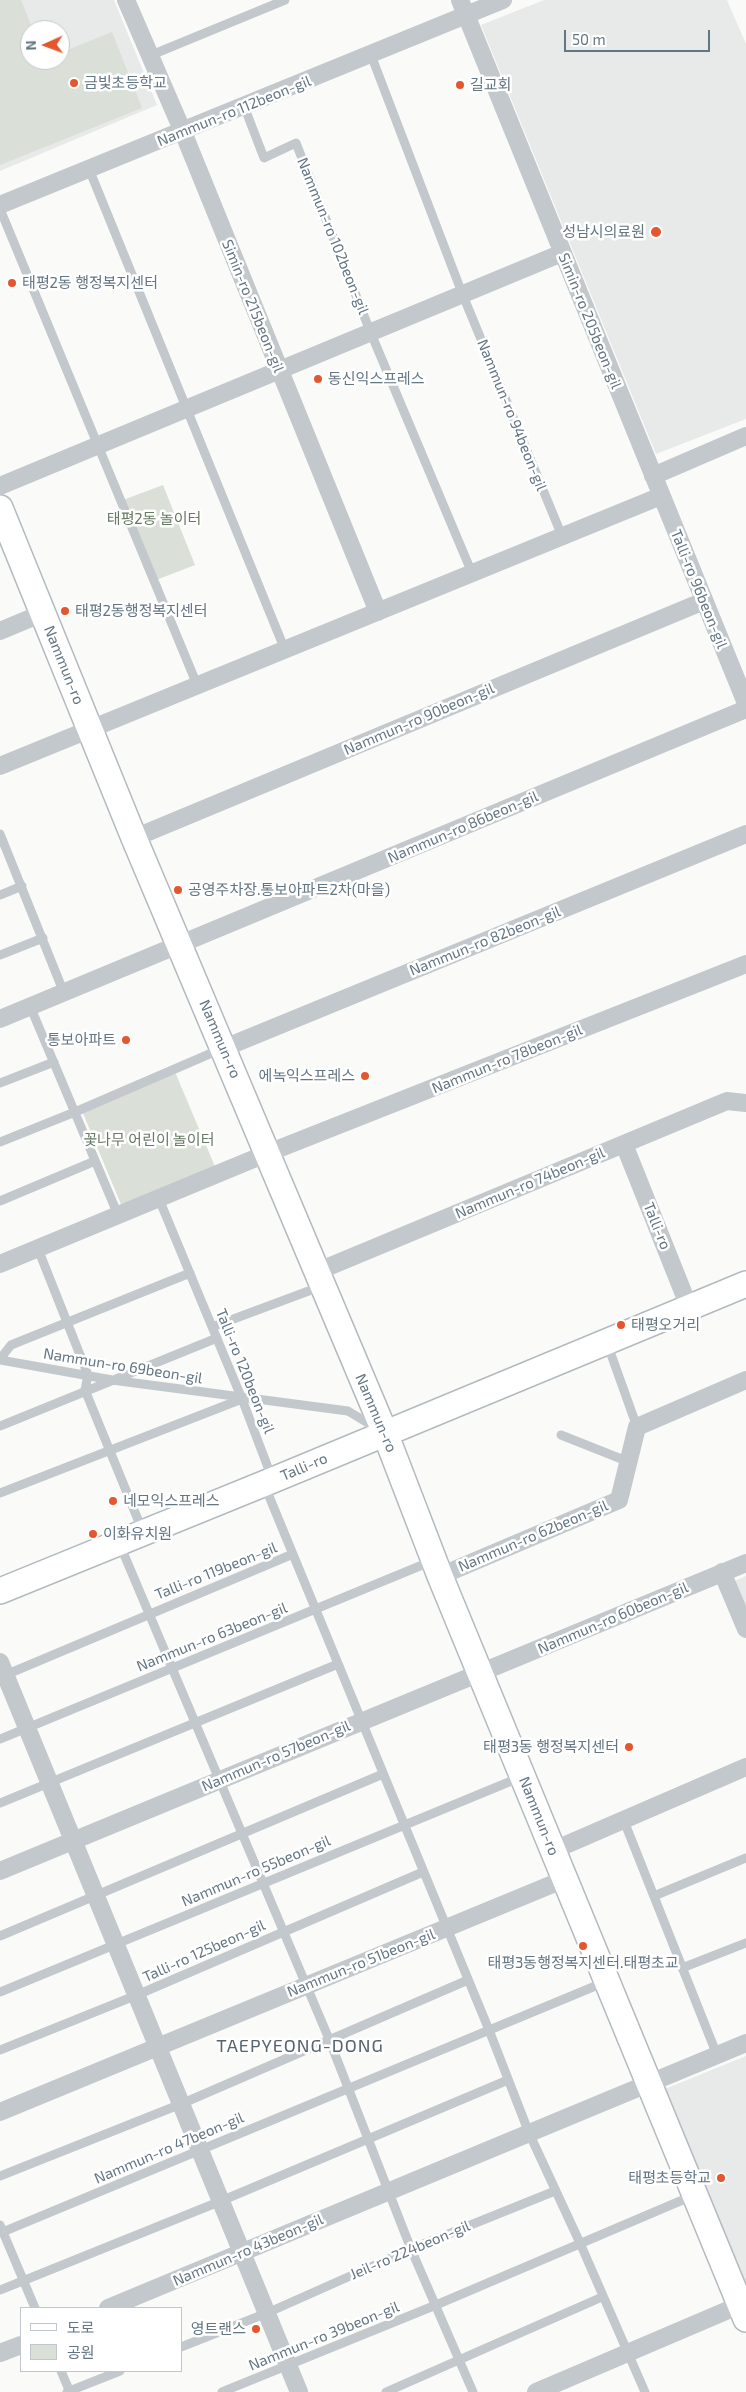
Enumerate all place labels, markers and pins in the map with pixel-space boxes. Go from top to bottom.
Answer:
place label: 금빛초등학교 [84,74,167,92]
place label: 길교회 [470,76,511,94]
marker: 금빛초등학교 [68,77,80,89]
marker: 길교회 [454,79,466,91]
place label: 성남시의료원 [562,223,645,241]
marker: 성남시의료원 [649,225,663,239]
place label: 태평2동 행정복지센터 [22,274,158,292]
marker: 태평2동 행정복지센터 [6,277,18,289]
place label: 동신익스프레스 [328,370,425,388]
marker: 동신익스프레스 [312,373,324,385]
place label: 태평2동행정복지센터 [75,602,208,620]
marker: 태평2동행정복지센터 [59,605,71,617]
place label: 공영주차장.통보아파트2차(마을) [188,881,390,899]
marker: 공영주차장.통보아파트2차(마을) [172,884,184,896]
place label: 통보아파트 [47,1031,116,1049]
marker: 통보아파트 [120,1034,132,1046]
place label: 에녹익스프레스 [258,1067,355,1085]
marker: 에녹익스프레스 [359,1070,371,1082]
place label: 태평오거리 [631,1316,700,1334]
marker: 태평오거리 [615,1319,627,1331]
place label: 네모익스프레스 [123,1492,220,1510]
marker: 네모익스프레스 [107,1495,119,1507]
place label: 이화유치원 [103,1525,172,1543]
marker: 이화유치원 [87,1528,99,1540]
place label: 태평3동 행정복지센터 [483,1738,619,1756]
marker: 태평3동 행정복지센터 [623,1741,635,1753]
marker: 태평3동행정복지센터.태평초교 [577,1940,589,1952]
place label: 태평3동행정복지센터.태평초교 [487,1954,679,1972]
place label: 태평초등학교 [628,2169,711,2187]
marker: 태평초등학교 [715,2172,727,2184]
place label: 영트랜스 [191,2320,246,2338]
marker: 영트랜스 [250,2323,262,2335]

